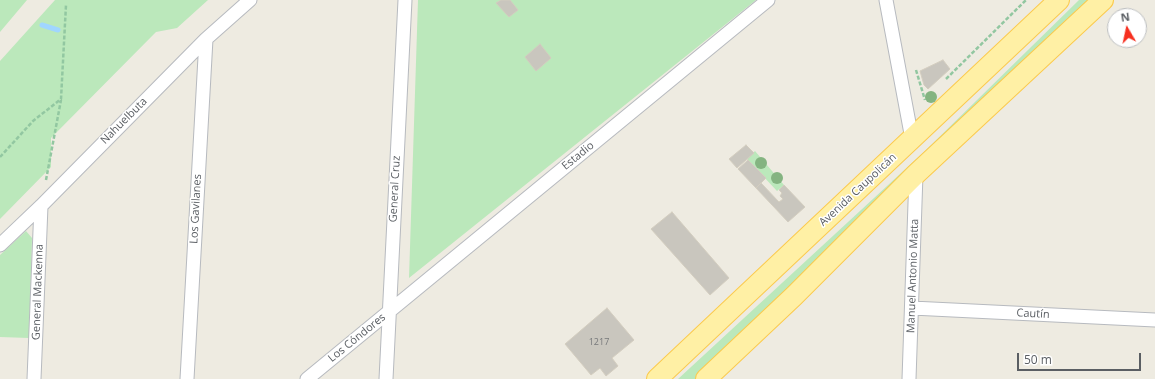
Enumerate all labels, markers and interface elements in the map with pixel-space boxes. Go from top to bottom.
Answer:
north arrow [1107,8,1147,48]
text: N [1120,9,1131,25]
street label: Nahuelbuta [98,95,150,147]
street label: Estadio [559,139,597,173]
street label: Avenida Caupolicán [817,151,899,229]
street label: General Cruz [387,155,403,223]
street label: Los Gavilanes [188,174,204,244]
street label: Manuel Antonio Matta [904,219,922,333]
street label: General Mackenna [30,244,46,340]
street label: Cautín [1016,307,1050,321]
street label: Los Cóndores [326,311,388,365]
house number: 1217 [589,337,609,347]
scale bar [1019,345,1143,371]
text: 50 m [1024,351,1052,368]

